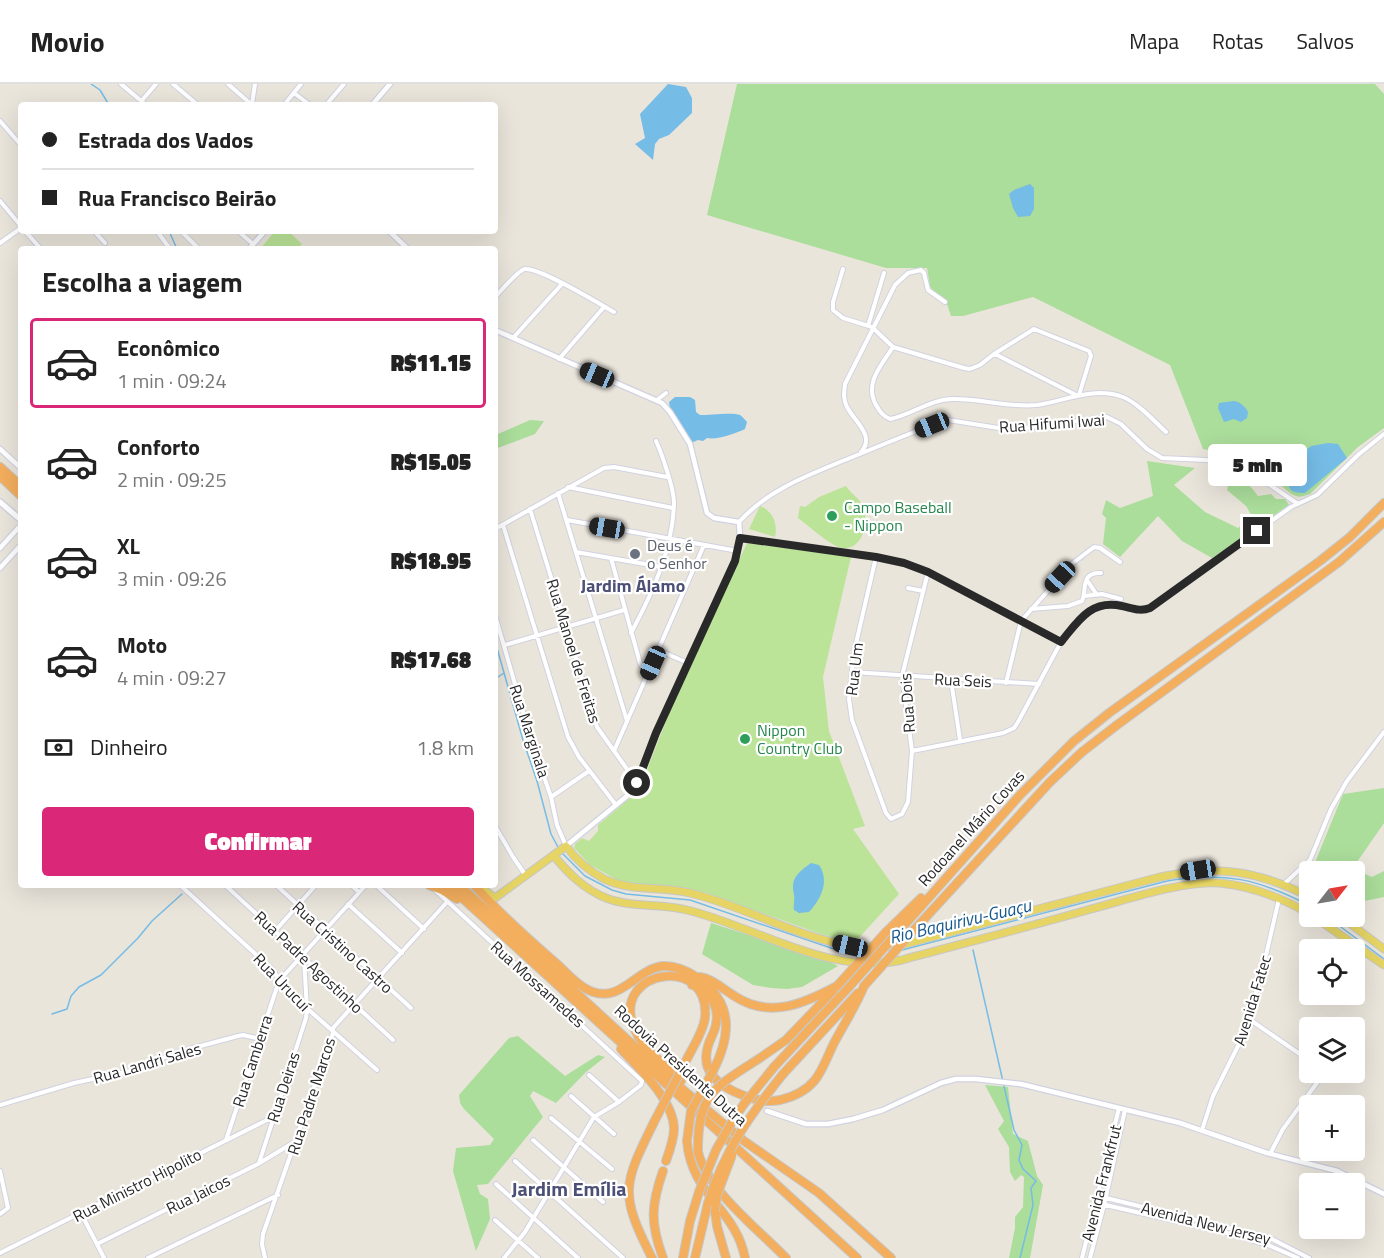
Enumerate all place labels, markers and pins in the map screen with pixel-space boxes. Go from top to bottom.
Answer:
place label: Campo Baseball - Nippon [844,495,952,537]
marker: Campo Baseball - Nippon [825,509,839,523]
place label: Deus é o Senhor [647,533,707,575]
marker: Deus é o Senhor [628,547,642,561]
place label: Nippon Country Club [757,718,843,760]
marker: Nippon Country Club [738,732,752,746]

